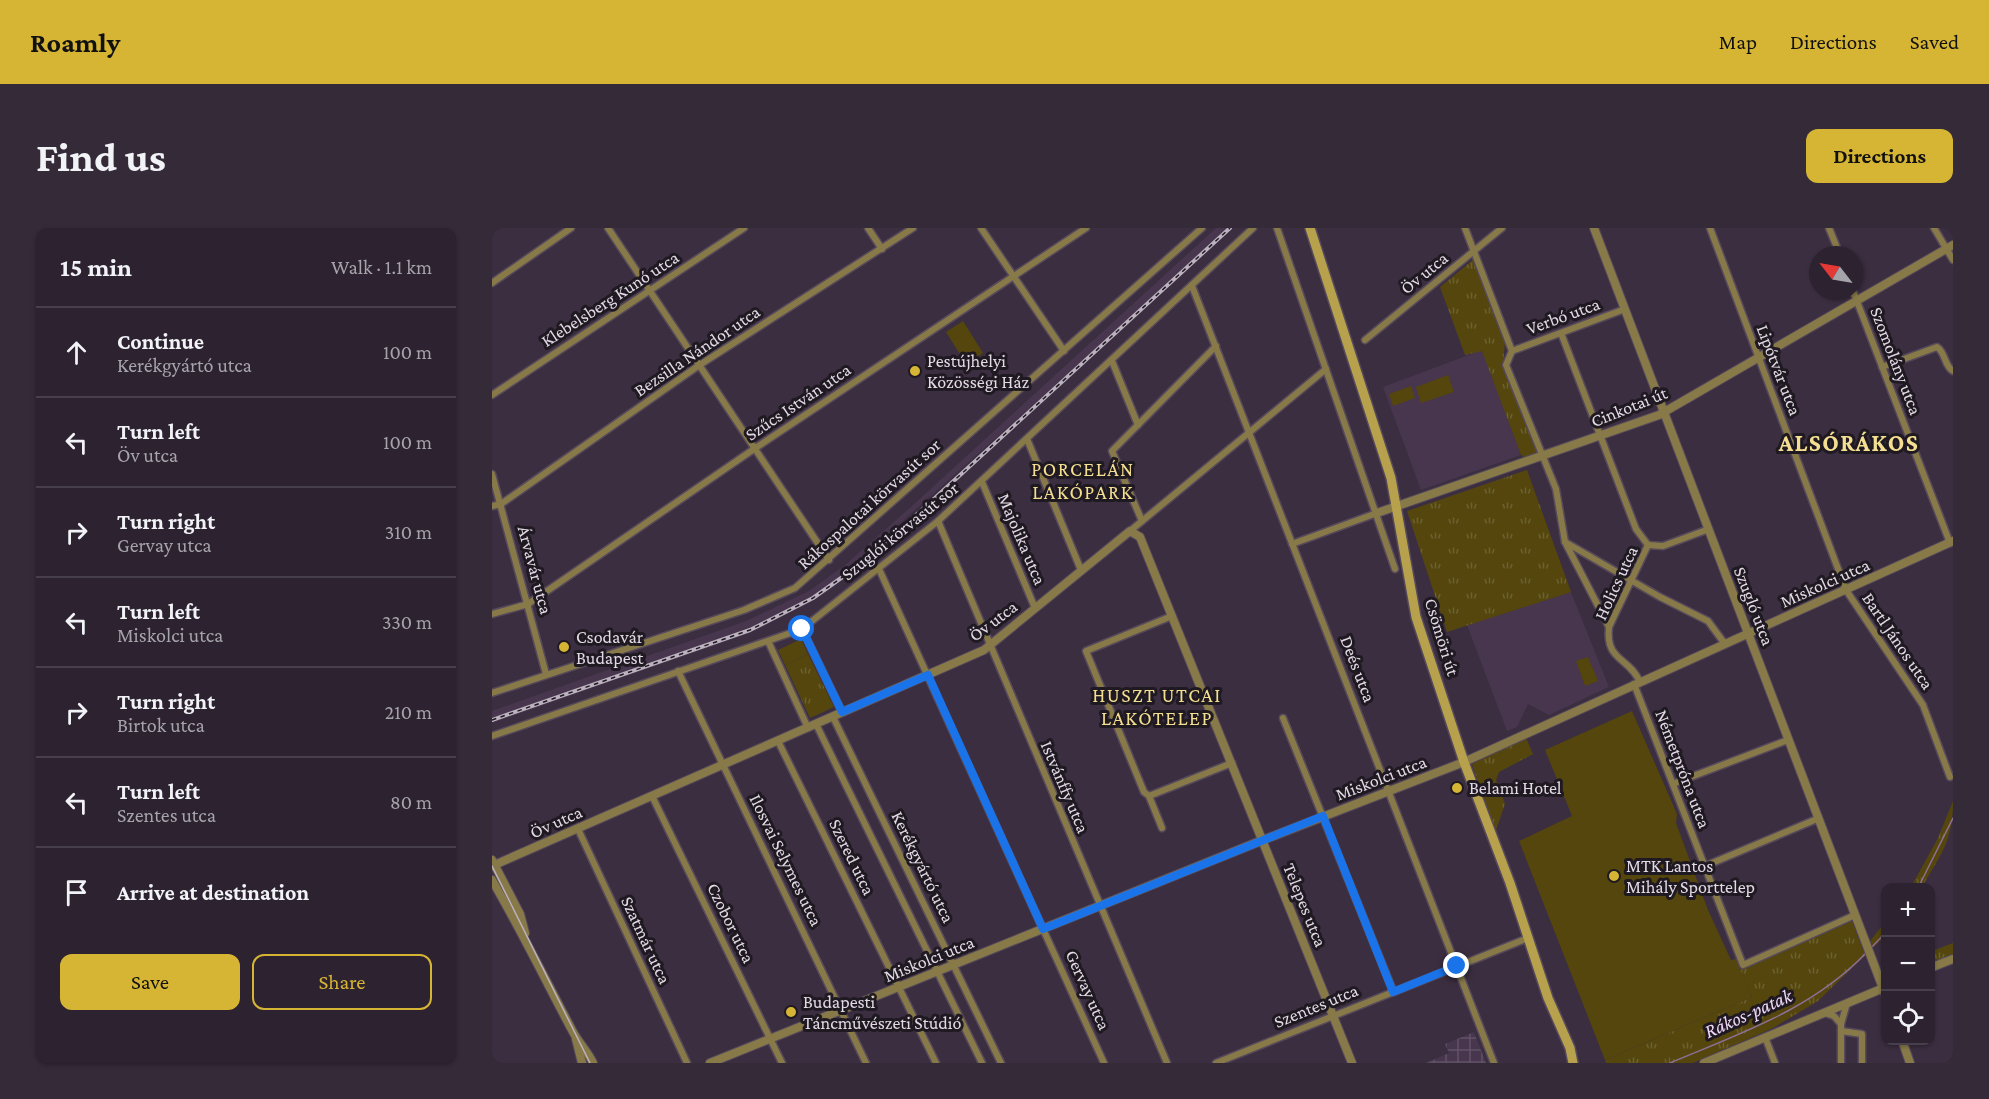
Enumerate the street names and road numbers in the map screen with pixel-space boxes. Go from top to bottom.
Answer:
street label: Klebelsberg Kunó utca [538,247,682,351]
street label: Öv utca [1396,248,1452,298]
street label: Verbó utca [1524,294,1602,338]
street label: Bezsilla Nándor utca [630,301,764,401]
street label: Szomolány utca [1866,304,1926,418]
street label: Lipótvár utca [1753,322,1805,418]
street label: Szűcs István utca [742,359,854,445]
street label: Cinkotai út [1588,382,1671,431]
street label: Rákospalotai körvasút sor [794,434,945,573]
street label: Szuglói körvasút sor [837,477,963,584]
street label: Majolika utca [993,490,1050,588]
street label: Árvavár utca [514,524,556,616]
street label: Holics utca [1590,543,1642,623]
street label: Miskolci utca [1777,554,1873,612]
street label: Szugló utca [1730,564,1778,648]
street label: Bartl János utca [1858,589,1938,693]
street label: Öv utca [965,596,1021,646]
street label: Csömöri út [1421,596,1464,679]
street label: Deés utca [1336,633,1380,705]
street label: Németpróna utca [1651,707,1715,831]
street label: Istvánffy utca [1037,738,1093,836]
street label: Miskolci utca [1333,752,1429,804]
street label: Ilosvai Selymes utca [745,791,827,929]
street label: Öv utca [527,802,585,842]
street label: Kerékgyártó utca [887,808,959,926]
street label: Szered utca [825,816,879,898]
street label: Telepes utca [1279,860,1331,950]
street label: Czobor utca [703,880,759,966]
street label: Szatmár utca [617,893,675,987]
street label: Miskolci utca [881,932,977,986]
street label: Gervay utca [1062,947,1114,1033]
street label: Szentes utca [1271,980,1361,1032]

